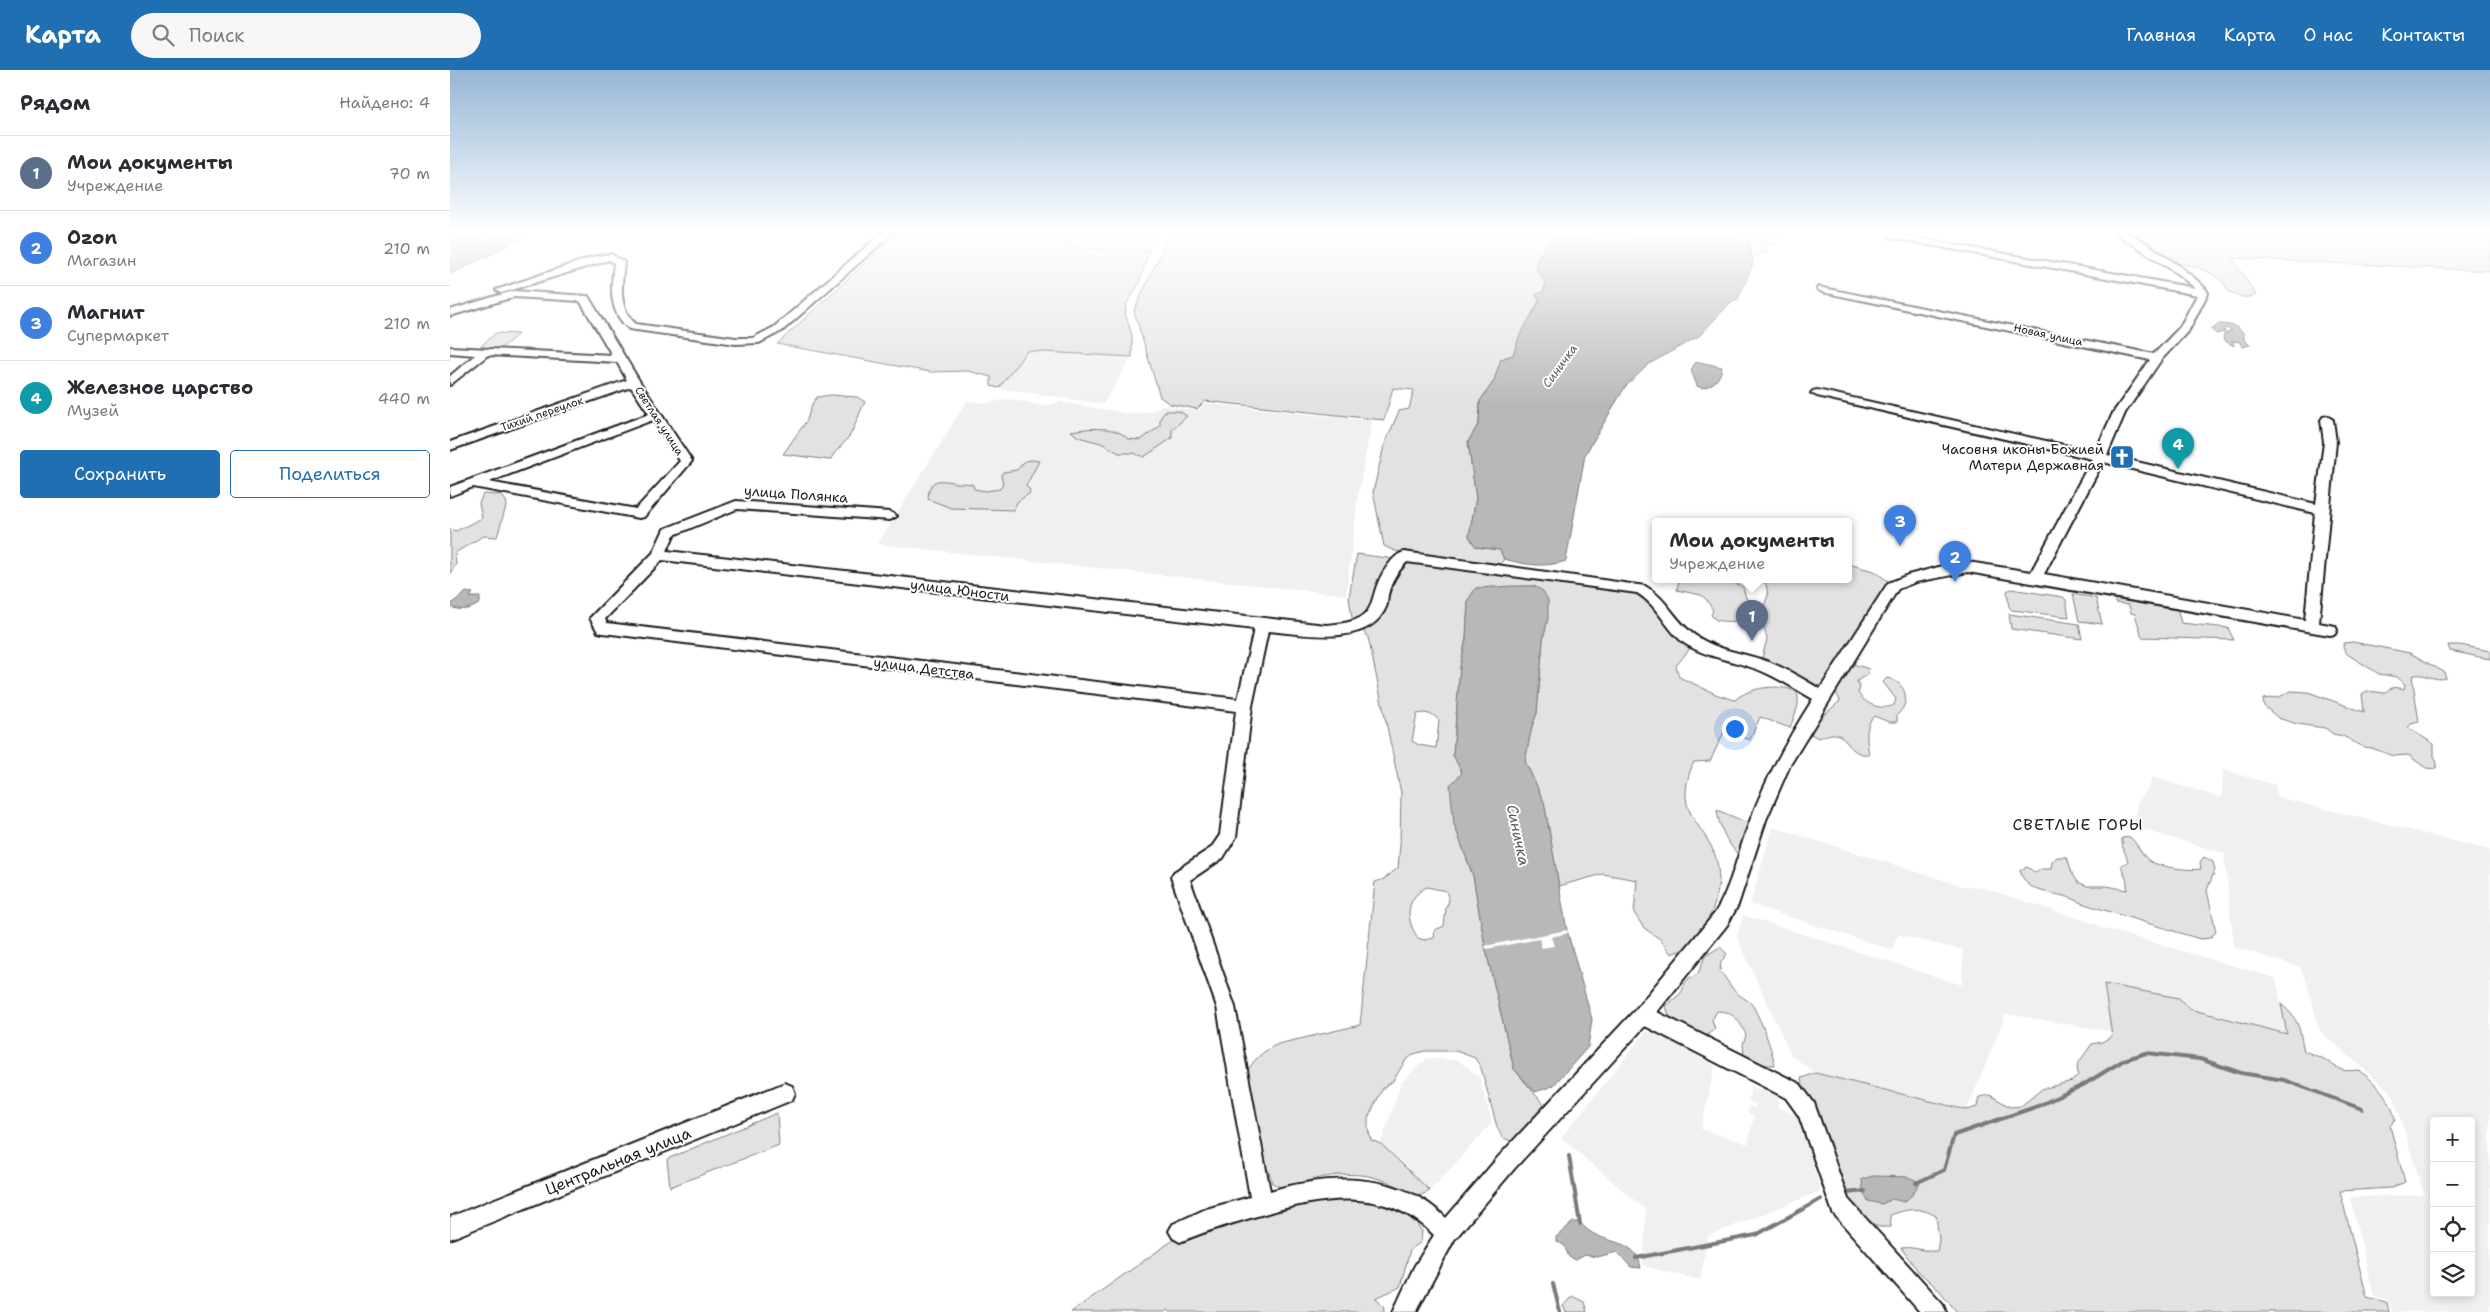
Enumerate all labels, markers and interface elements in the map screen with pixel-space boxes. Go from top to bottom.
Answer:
search box [131,13,481,58]
text: Карта [25,19,101,51]
icon: search [149,21,177,49]
text: Поиск [189,23,244,48]
text: Главная [2126,23,2196,47]
text: Карта [2224,23,2276,47]
text: О нас [2304,23,2353,47]
text: Контакты [2381,23,2465,47]
text: Рядом [20,89,90,117]
text: Найдено: 4 [339,92,430,113]
text: Мои документы [67,150,233,175]
text: 1 [32,163,40,184]
text: 70 m [389,163,430,184]
text: Учреждение [67,175,163,196]
text: Ozon [67,225,117,250]
text: 2 [30,238,42,259]
text: 210 m [383,238,430,259]
text: Магазин [67,250,136,271]
text: Магнит [67,300,145,325]
text: 3 [30,313,42,334]
text: 210 m [383,313,430,334]
street label: Новая улица [2012,320,2084,350]
text: Супермаркет [67,325,169,346]
water label: Синичка [1539,341,1581,391]
text: Железное царство [67,375,253,400]
street label: Светлая улица [631,384,687,458]
text: 4 [30,388,42,409]
text: 440 m [378,388,430,409]
street label: Тихий переулок [499,393,585,435]
text: Музей [67,400,119,421]
pin: 4 [2162,428,2194,469]
place label: Часовня иконы Божией Матери Державная [1942,440,2104,474]
church icon: Часовня иконы Божией Матери Державная [2109,444,2135,470]
button: Сохранить [20,450,220,498]
button: Поделиться [230,450,430,498]
street label: улица Полянка [743,481,849,507]
pin: 3 [1884,505,1916,546]
popup [1652,518,1852,583]
text: Мои документы [1669,528,1835,553]
pin: 2 [1939,541,1971,582]
text: Учреждение [1669,553,1765,574]
street label: улица Юности [909,575,1011,605]
pin: 1 [1736,600,1768,641]
street label: улица Детства [873,653,976,683]
your location [1722,716,1748,742]
water label: Синичка [1502,802,1534,868]
district label: СВЕТЛЫЕ ГОРЫ [2013,814,2143,835]
map controls [2430,1117,2475,1297]
button: + [2430,1117,2475,1162]
street label: Центральная улица [542,1122,694,1200]
button: − [2430,1162,2475,1207]
button: locate [2430,1207,2475,1252]
button: layers [2430,1252,2475,1297]

